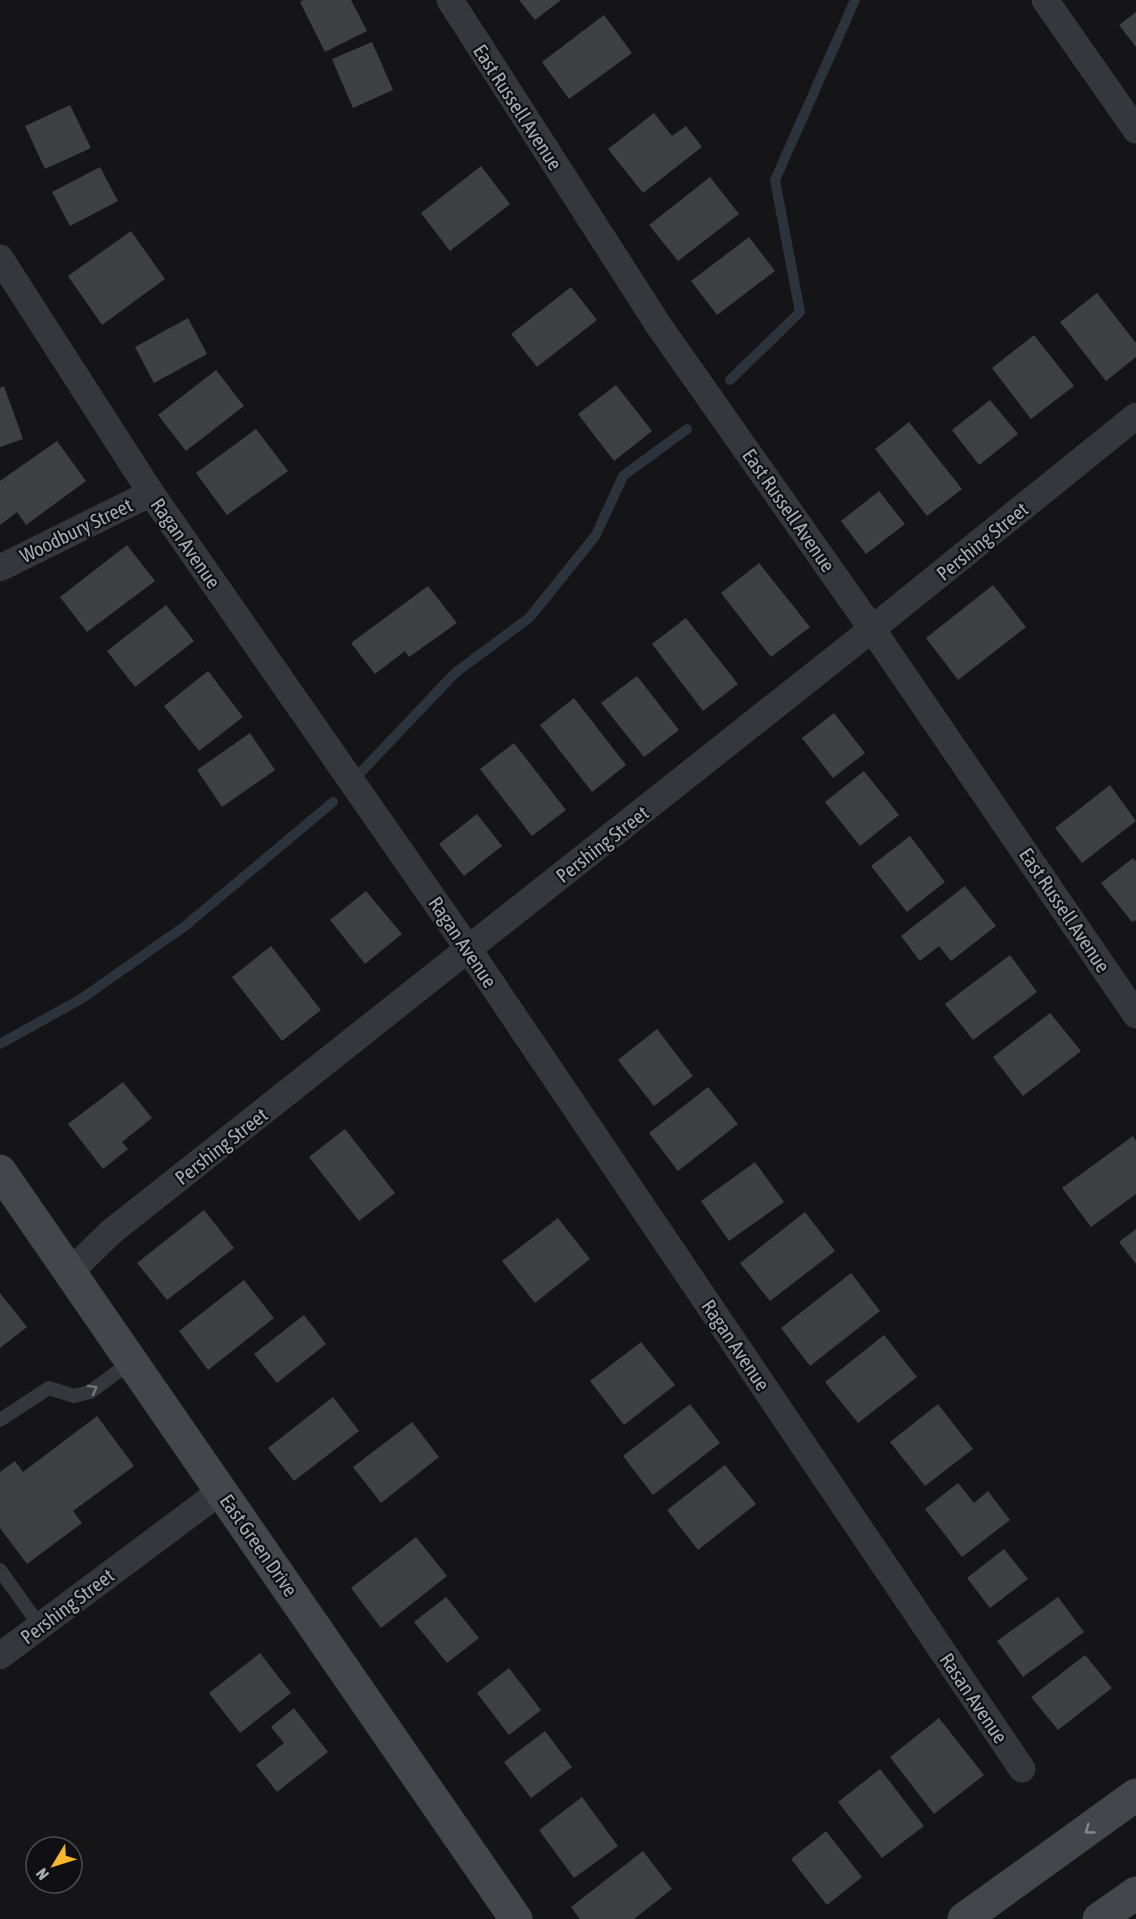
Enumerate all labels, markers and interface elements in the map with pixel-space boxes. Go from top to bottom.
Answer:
street label: East Russell Avenue [469,40,567,174]
street label: East Russell Avenue [738,444,840,576]
street label: Woodbury Street [16,493,136,567]
street label: Ragan Avenue [147,494,225,592]
street label: Pershing Street [932,497,1032,585]
street label: Pershing Street [551,801,653,887]
street label: East Russell Avenue [1015,843,1115,977]
street label: Ragan Avenue [424,892,502,992]
street label: Pershing Street [170,1103,272,1189]
street label: Ragan Avenue [697,1295,775,1395]
one-way arrow [87,1384,97,1396]
street label: East Green Drive [215,1490,303,1600]
street label: Pershing Street [16,1563,118,1649]
street label: Rasan Avenue [936,1649,1012,1747]
one-way arrow [1084,1822,1095,1833]
north arrow [24,1835,84,1895]
text: N [32,1865,52,1884]

